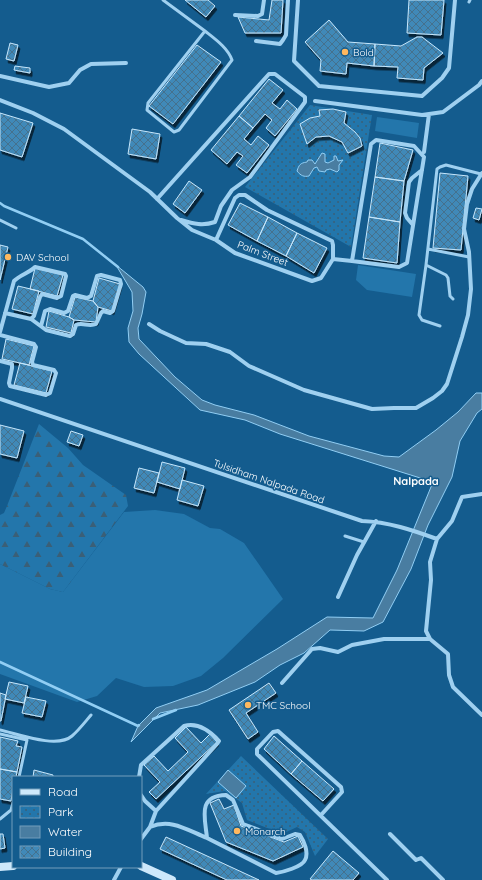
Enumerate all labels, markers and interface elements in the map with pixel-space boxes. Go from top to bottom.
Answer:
place label: Bold [353,46,374,59]
marker: Bold [340,47,350,57]
street label: Palm Street [236,238,291,269]
place label: DAV School [16,251,69,264]
marker: DAV School [3,252,13,262]
street label: Tulsidham Nalpada Road [212,456,326,507]
district label: Nalpada [393,474,439,488]
place label: TMC School [256,699,310,712]
marker: TMC School [243,700,253,710]
legend [12,776,142,868]
text: Road [48,784,78,799]
text: Park [48,804,73,819]
text: Water [48,824,83,839]
place label: Monarch [245,825,286,838]
marker: Monarch [232,826,242,836]
text: Building [48,844,92,859]

